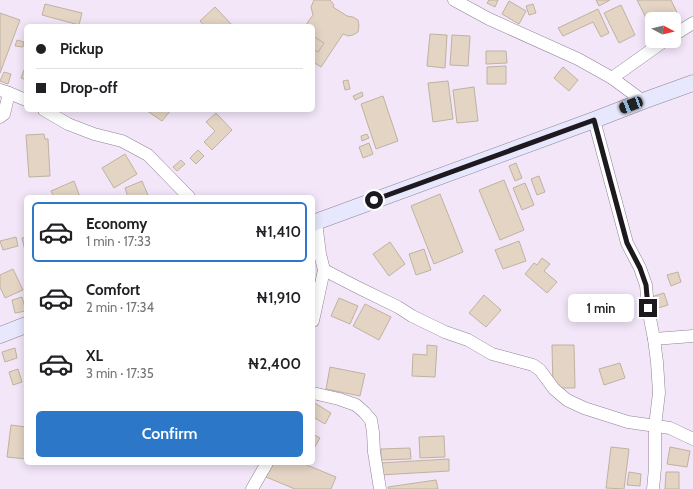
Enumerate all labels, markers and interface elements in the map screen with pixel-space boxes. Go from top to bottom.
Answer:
north arrow [645,12,681,48]
map controls [645,12,681,48]
text: Pickup [60,40,103,58]
text: Drop-off [60,79,118,97]
car [618,95,644,115]
route start [365,191,383,209]
icon: car [38,214,74,250]
text: Economy [86,215,147,233]
text: ₦1,410 [255,223,301,241]
text: 1 min · 17:33 [86,233,151,249]
icon: car [38,280,74,316]
text: Comfort [86,281,140,299]
text: ₦1,910 [256,289,301,307]
callout: 1 min [568,294,634,322]
text: 2 min · 17:34 [86,299,154,315]
route end [639,299,657,317]
text: 1 min [586,300,616,316]
icon: car [38,346,74,382]
text: XL [86,347,103,365]
text: ₦2,400 [247,355,301,373]
text: 3 min · 17:35 [86,365,154,381]
button: Confirm [36,411,303,457]

